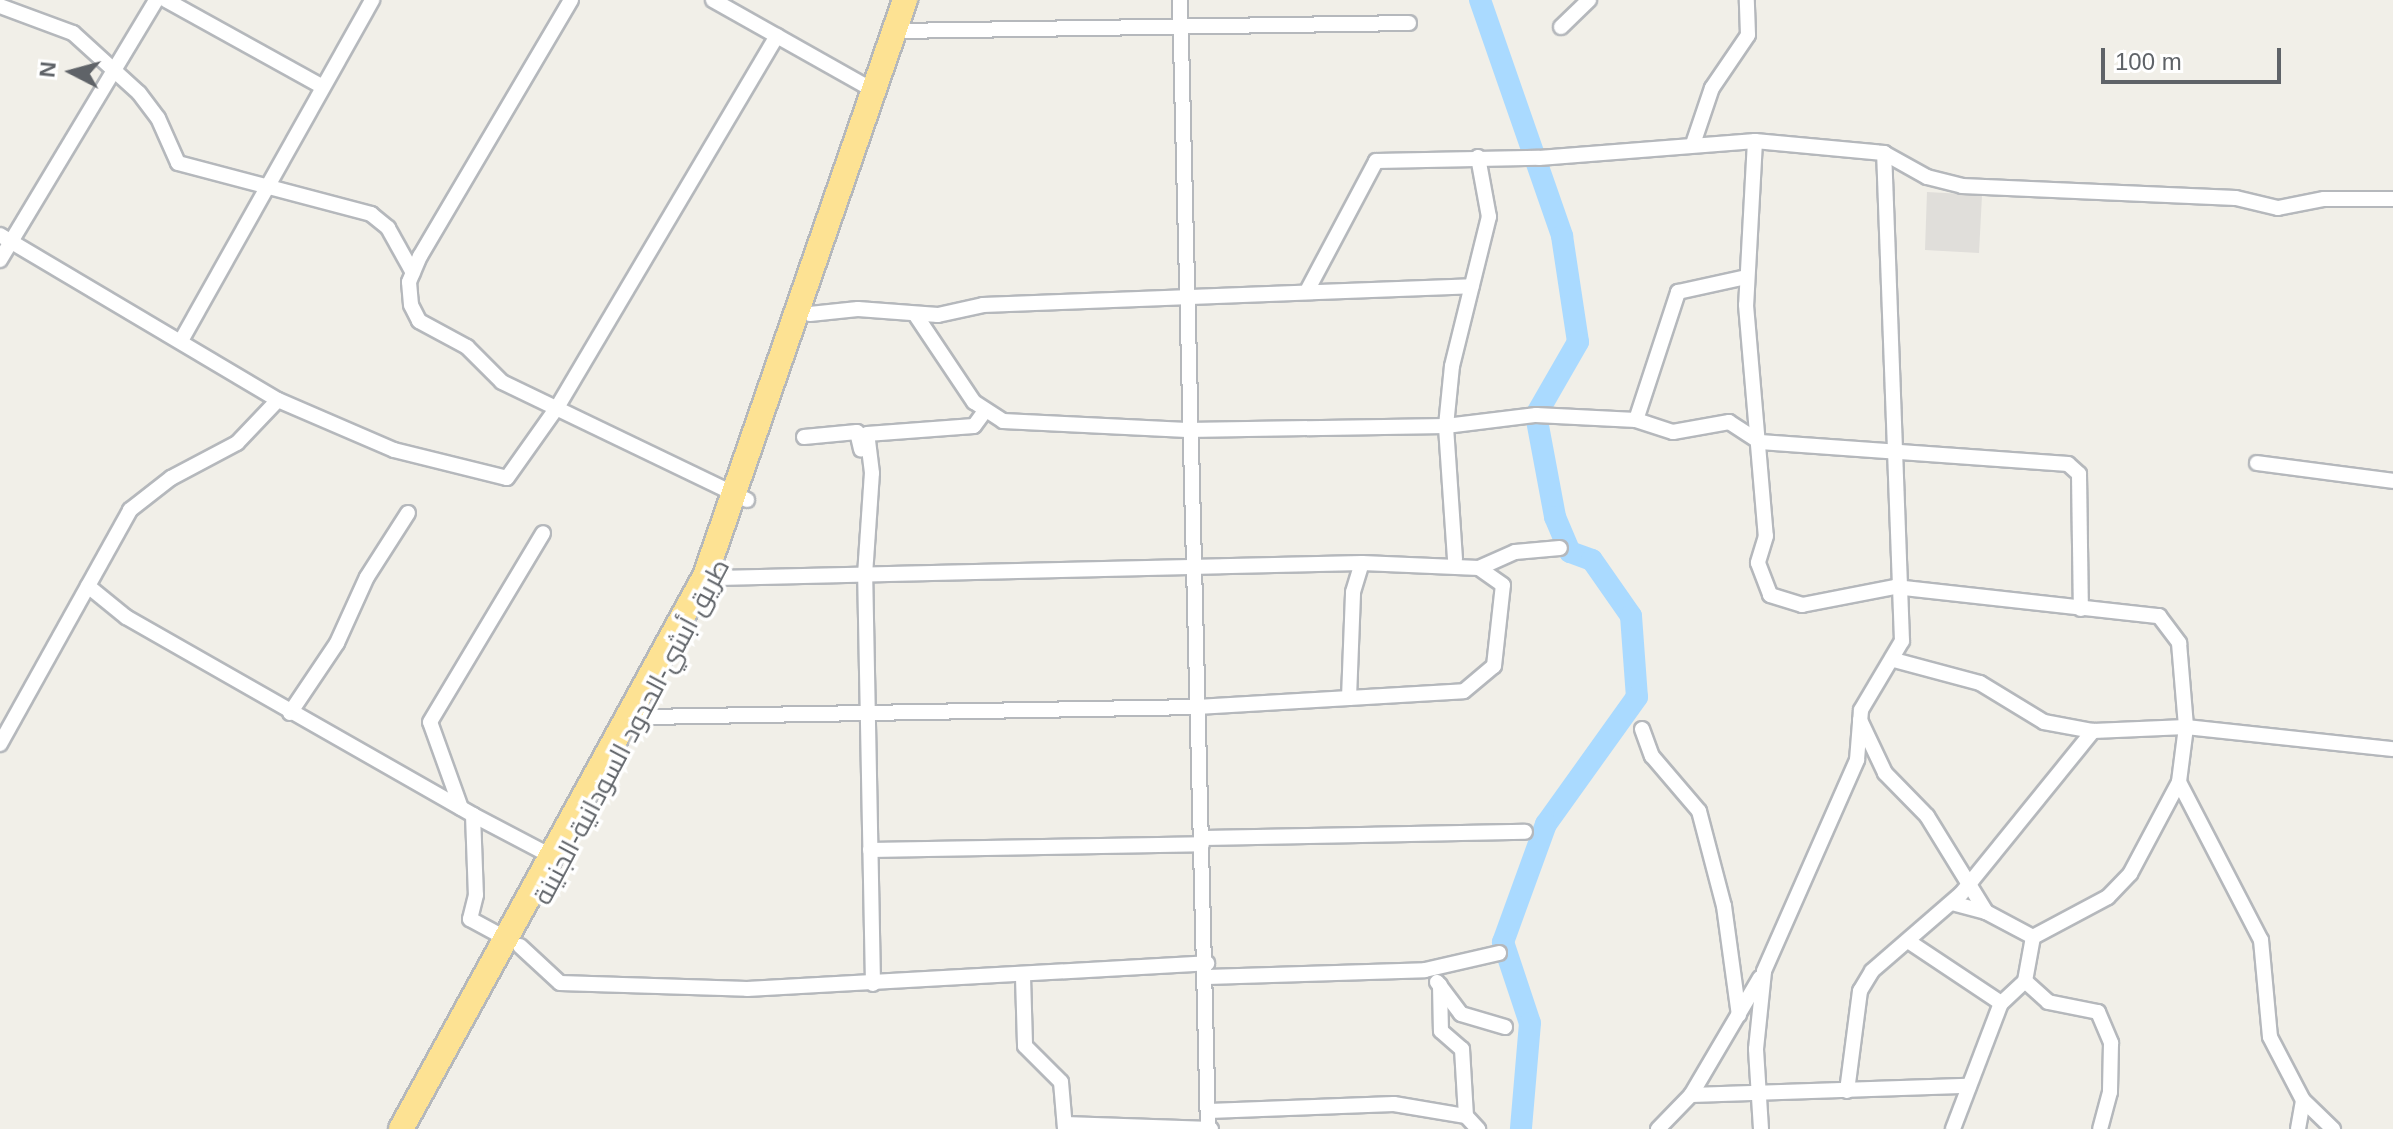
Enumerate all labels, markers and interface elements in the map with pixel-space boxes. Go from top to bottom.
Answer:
north arrow [32,32,112,112]
scale bar [2105,32,2285,82]
text: 100 m [2115,48,2182,75]
text: N [34,60,61,79]
street label: طريق أبشي-الحدود السودانية-الجنينة [527,554,737,910]

